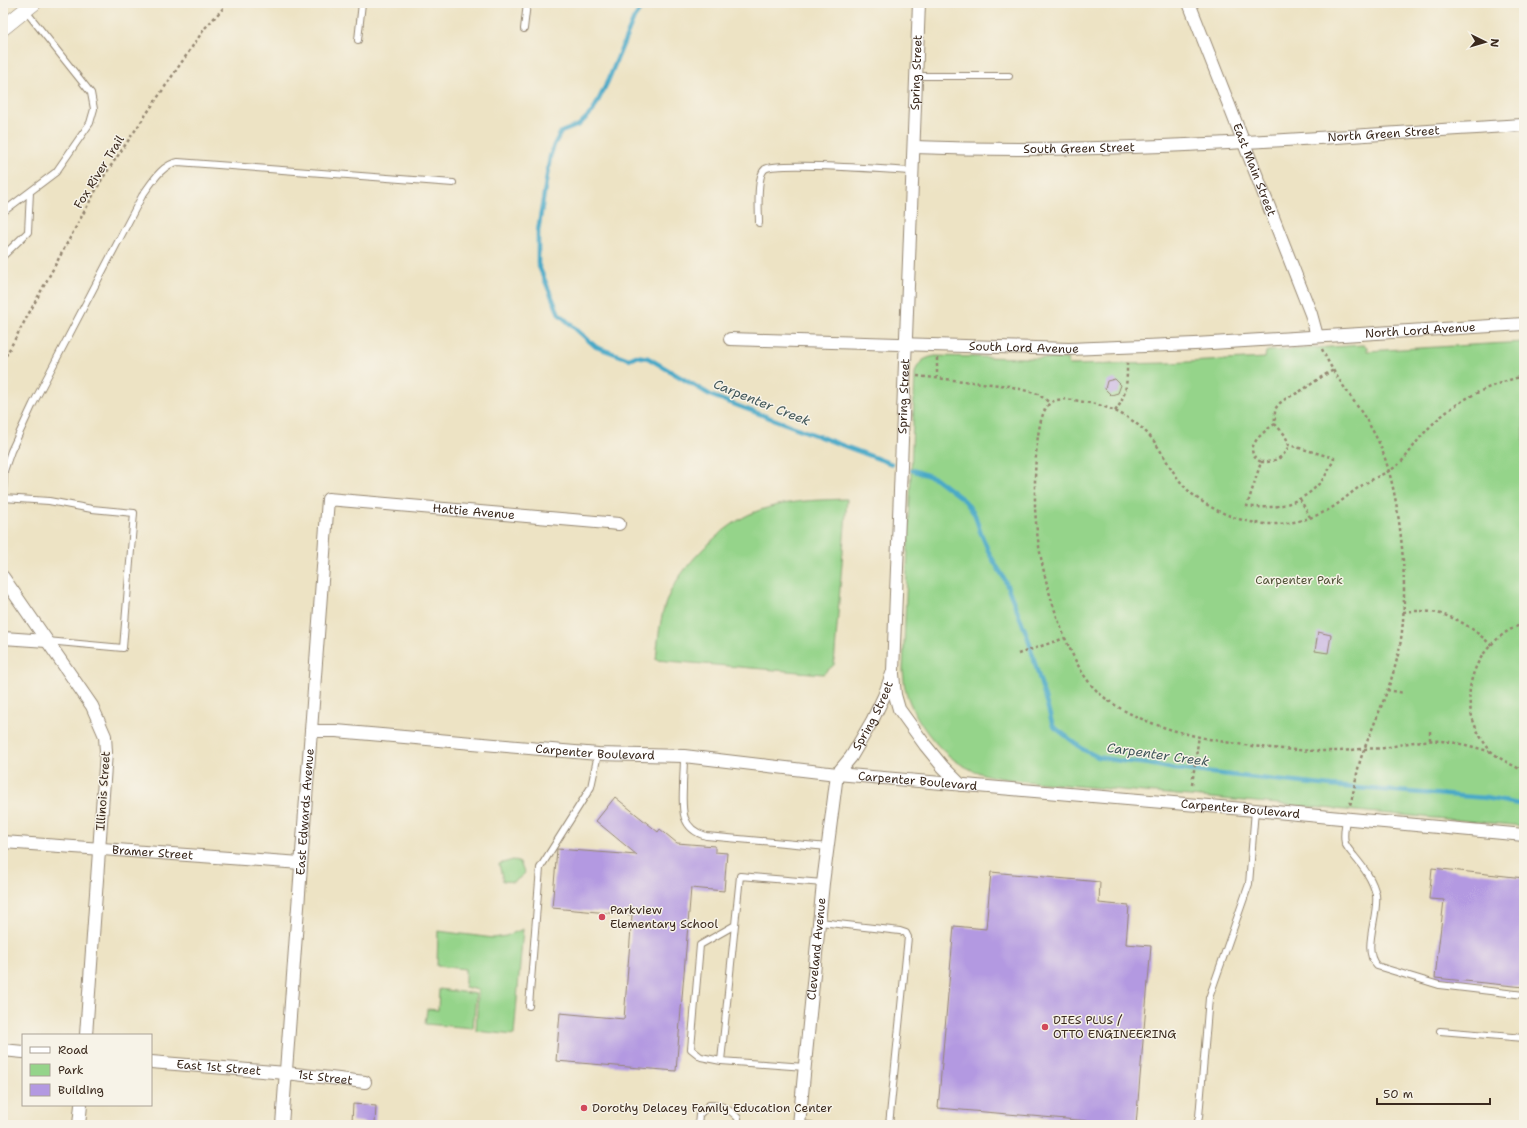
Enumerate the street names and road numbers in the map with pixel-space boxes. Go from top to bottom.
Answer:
street label: Spring Street [907,34,926,111]
street label: East Main Street [1229,121,1280,219]
street label: North Green Street [1327,122,1440,145]
street label: Fox River Trail [70,132,128,212]
street label: South Green Street [1023,139,1135,157]
street label: North Lord Avenue [1365,319,1476,342]
street label: South Lord Avenue [969,338,1079,357]
street label: Spring Street [894,358,913,434]
street label: Hattie Avenue [432,500,516,523]
street label: Spring Street [849,679,897,753]
street label: Carpenter Boulevard [535,741,655,763]
street label: East Edwards Avenue [292,748,318,876]
street label: Illinois Street [92,751,114,831]
street label: Carpenter Boulevard [857,768,978,794]
street label: Carpenter Boulevard [1180,796,1301,822]
street label: Bramer Street [111,842,194,863]
street label: Cleveland Avenue [803,897,830,1001]
street label: East 1st Street [176,1056,262,1079]
street label: 1st Street [297,1066,354,1089]

